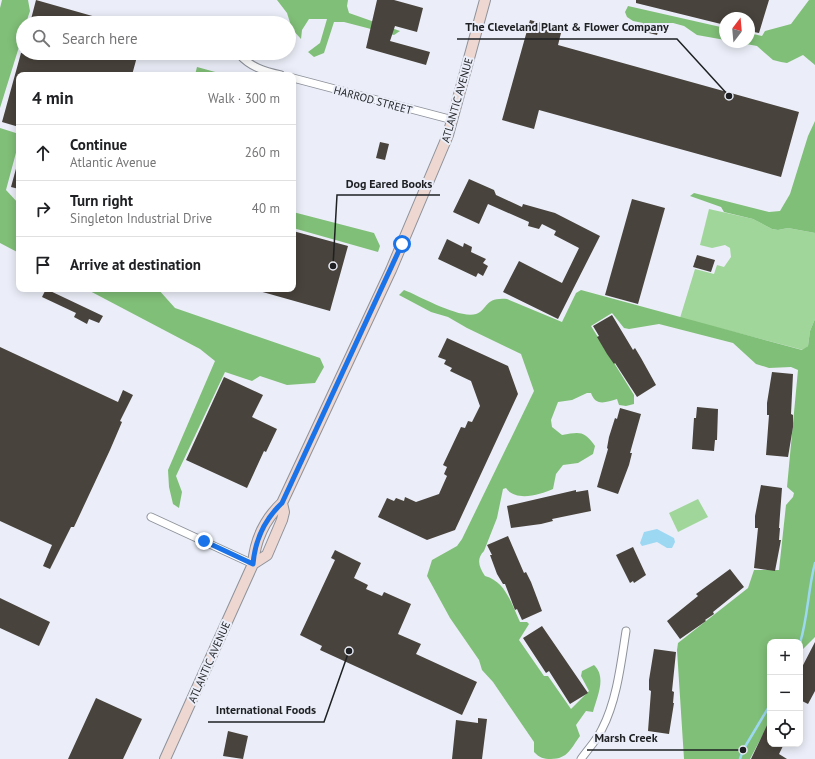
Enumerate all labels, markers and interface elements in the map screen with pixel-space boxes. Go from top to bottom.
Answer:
north arrow [719,12,755,48]
callout: The Cleveland Plant & Flower Company [457,15,677,39]
search box [16,16,296,60]
text: The Cleveland Plant & Flower Company [465,19,669,34]
icon: search [30,27,52,49]
text: Search here [62,29,138,48]
street label: ATLANTIC AVENUE [438,56,476,144]
street label: HARROD STREET [332,83,414,117]
text: 4 min [32,87,73,109]
text: Walk · 300 m [208,90,280,107]
text: Continue [70,135,127,154]
icon: ahead [32,142,54,164]
text: 260 m [245,144,280,161]
text: Atlantic Avenue [70,154,156,171]
callout: Dog Eared Books [337,171,440,195]
text: Dog Eared Books [346,176,432,191]
text: Turn right [70,191,133,210]
icon: right [32,198,54,220]
text: 40 m [252,200,280,217]
text: Singleton Industrial Drive [70,210,212,227]
route start [393,235,411,253]
icon: arrive [32,254,54,276]
text: Arrive at destination [70,255,201,274]
route end [195,532,213,550]
street label: ATLANTIC AVENUE [185,619,233,705]
map controls [767,639,803,747]
button: + [767,639,803,675]
button: − [767,675,803,711]
callout: International Foods [208,698,324,722]
text: International Foods [216,702,316,717]
button: locate [767,711,803,747]
callout: Marsh Creek [587,726,666,750]
text: Marsh Creek [594,730,658,745]

